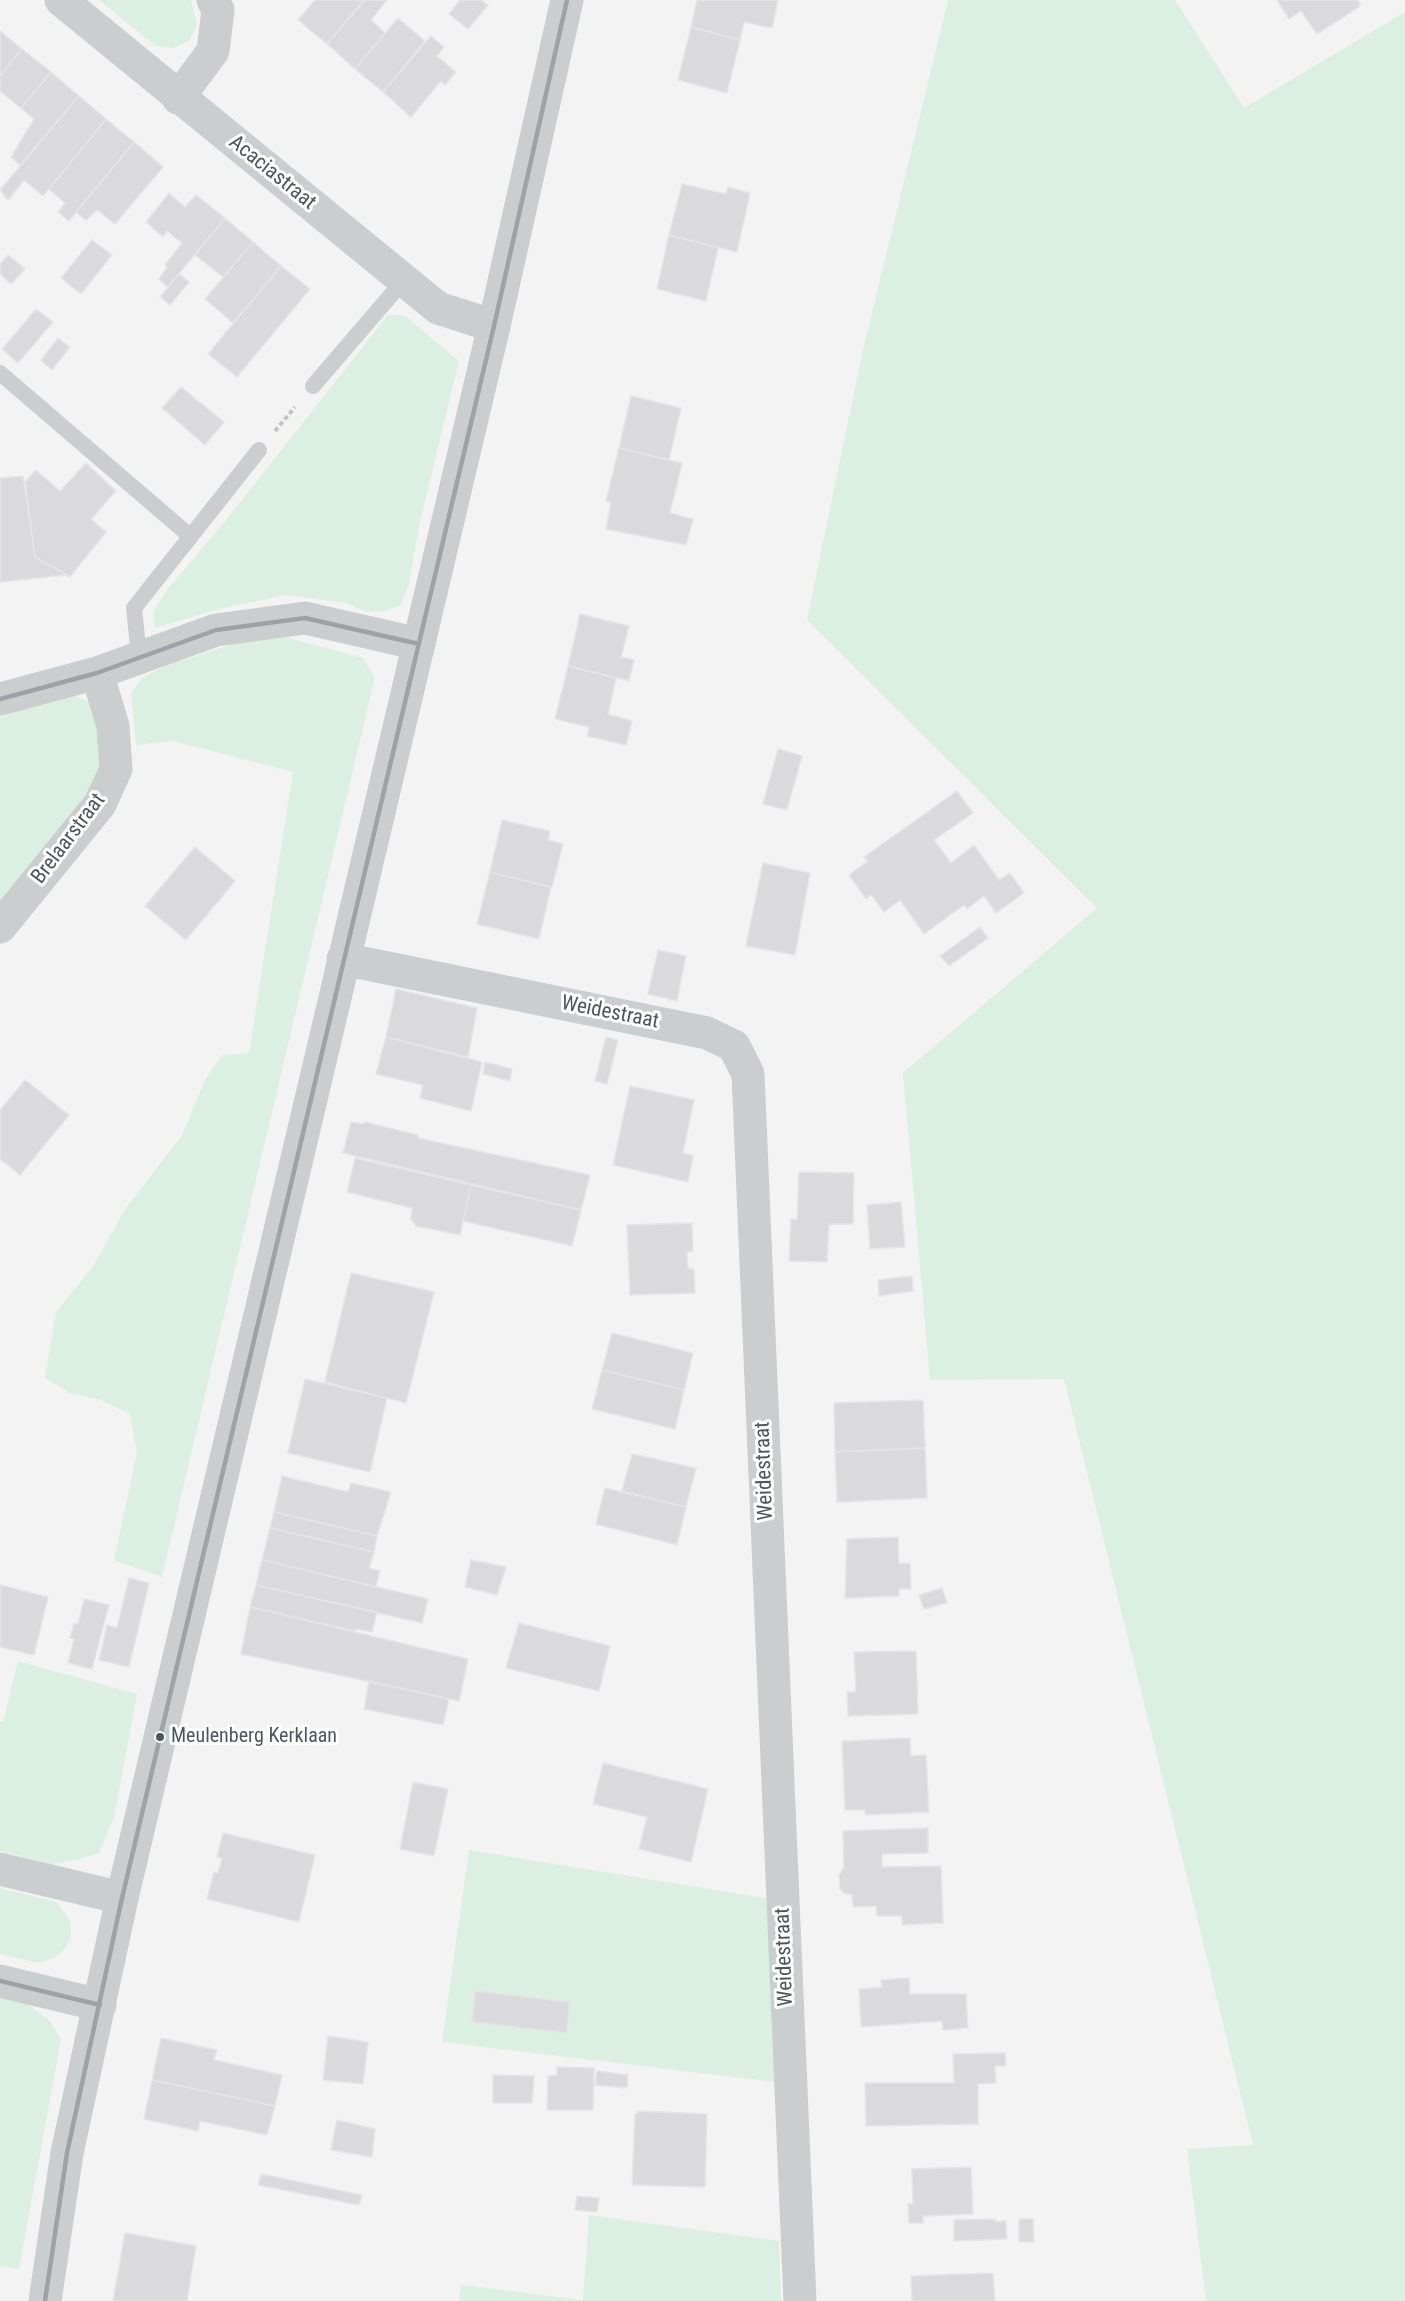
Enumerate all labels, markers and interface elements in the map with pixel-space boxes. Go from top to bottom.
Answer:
street label: Acaciastraat [223,130,321,216]
street label: Brelaarstraat [27,789,111,889]
street label: Weidestraat [559,991,661,1035]
street label: Weidestraat [751,1421,779,1521]
place label: Meulenberg Kerklaan [171,1725,337,1749]
marker: Meulenberg Kerklaan [154,1731,166,1743]
street label: Weidestraat [771,1907,799,2007]

